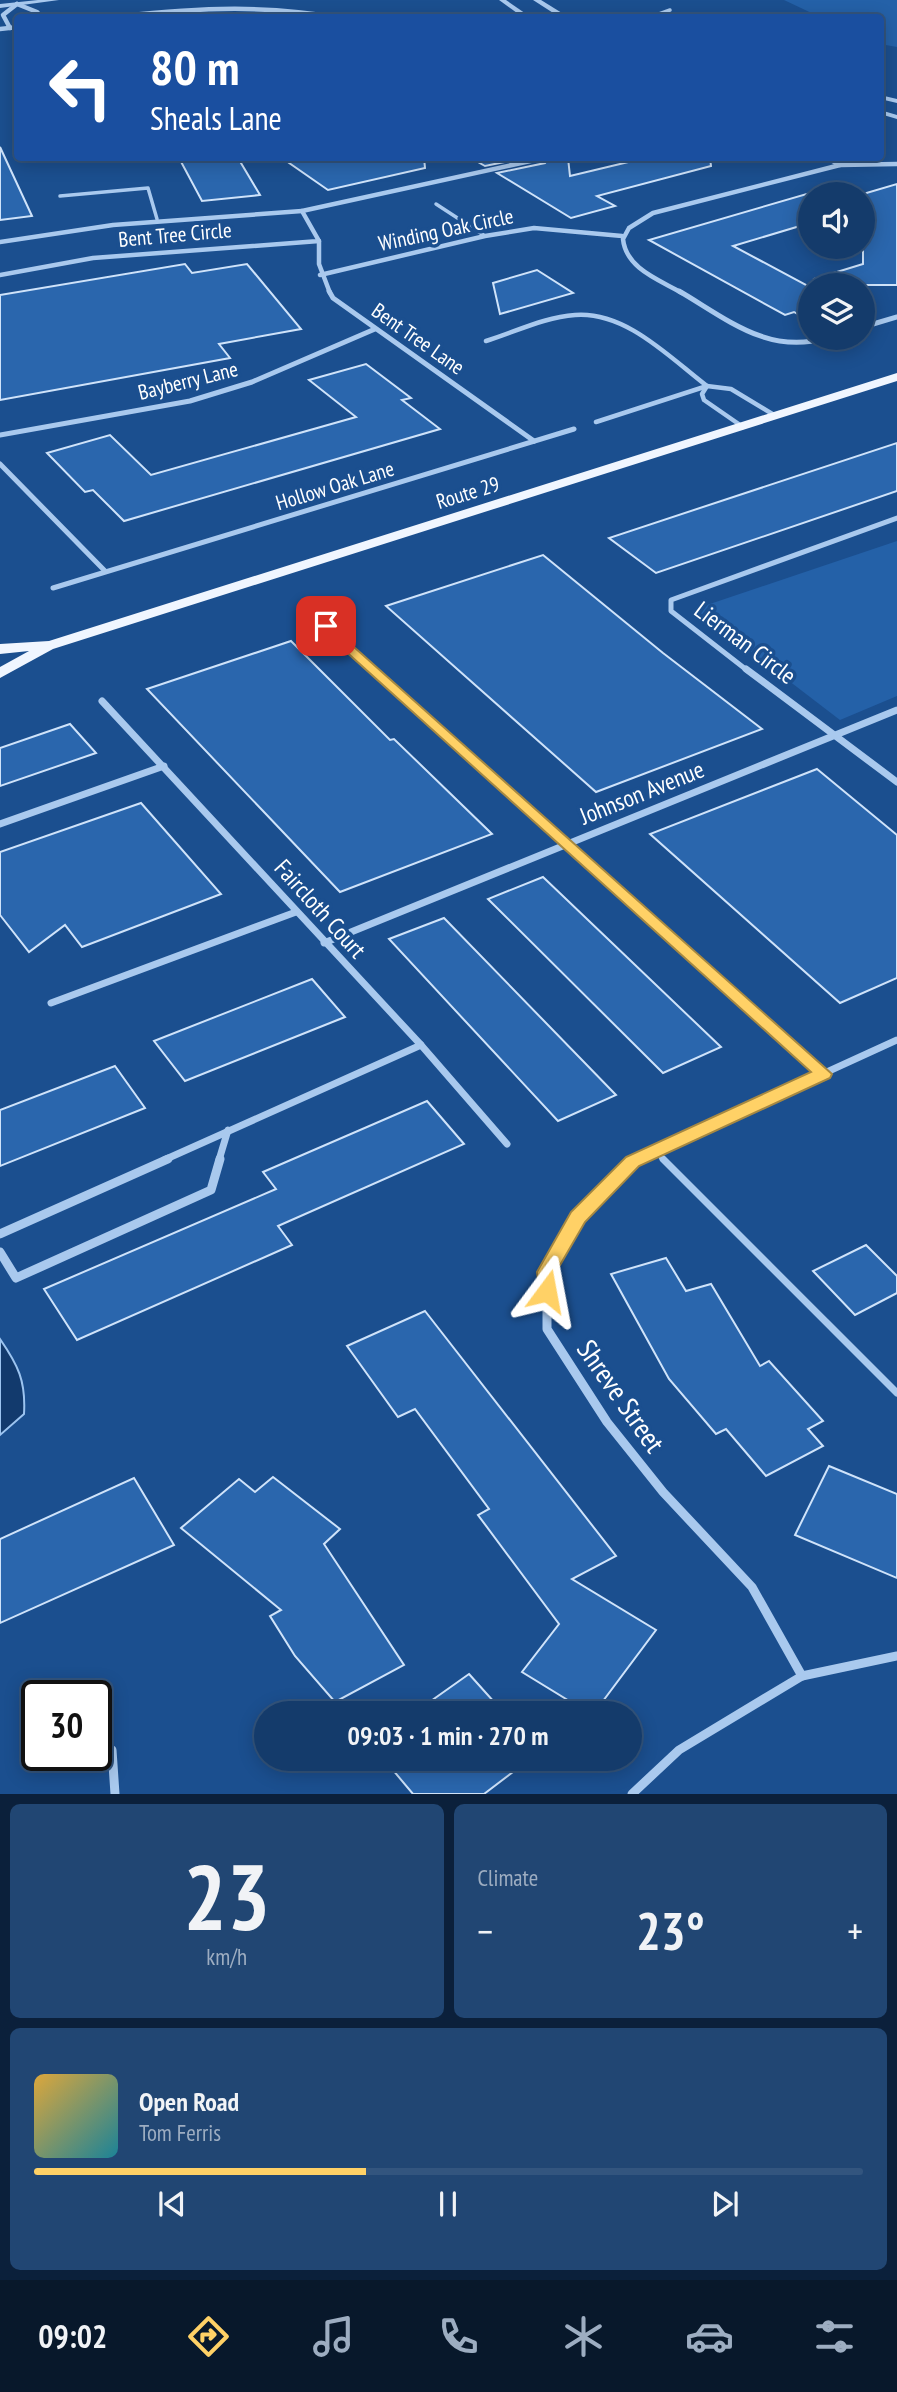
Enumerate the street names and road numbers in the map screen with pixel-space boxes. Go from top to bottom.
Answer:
street label: Winding Oak Circle [376,202,516,257]
street label: Bent Tree Circle [117,216,233,253]
street label: Bent Tree Lane [367,297,470,380]
street label: Bayberry Lane [135,355,241,406]
street label: Hollow Oak Lane [272,455,397,516]
street label: Route 29 [433,470,503,515]
street label: Lierman Circle [688,594,802,691]
street label: Johnson Avenue [574,754,709,832]
street label: Faircloth Court [268,853,373,965]
street label: Shreve Street [569,1332,674,1460]

